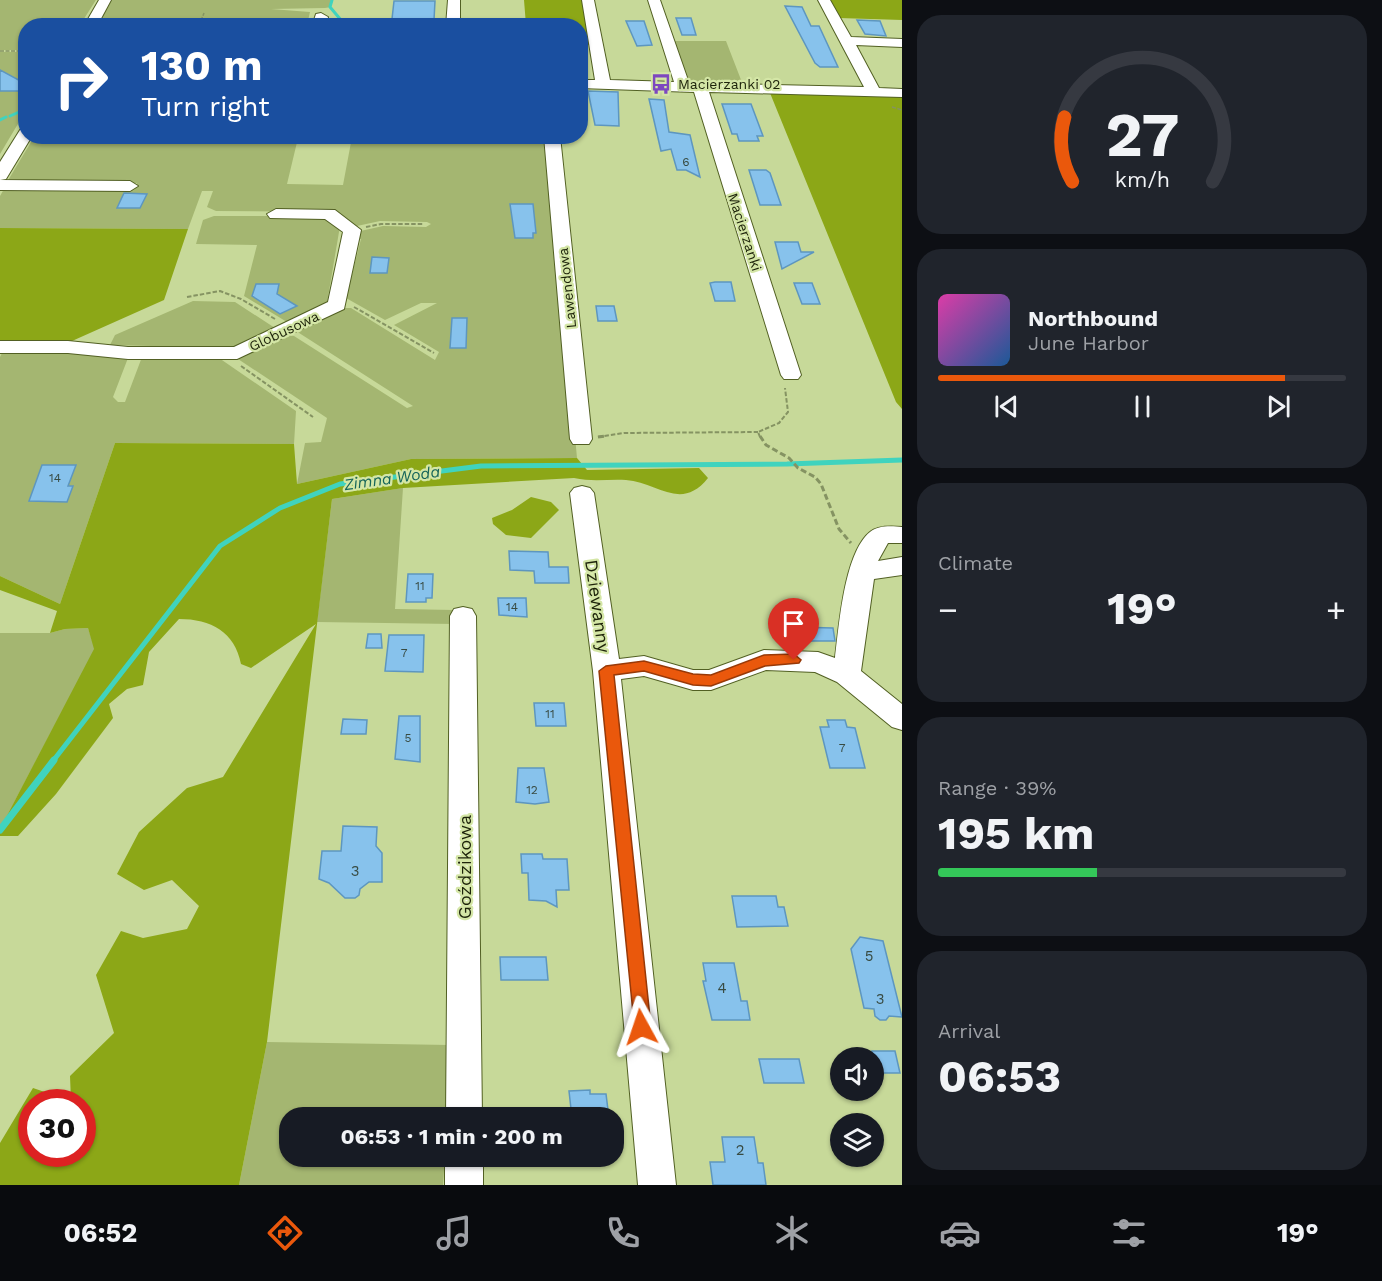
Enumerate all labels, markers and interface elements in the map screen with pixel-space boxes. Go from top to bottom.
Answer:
text: 130 m [141,41,263,90]
icon: right [42,42,120,120]
bus stop icon: Macierzanki 02 [649,72,673,96]
place label: Macierzanki 02 [678,76,781,92]
text: Turn right [141,91,270,123]
text: 27 [1105,98,1179,171]
house number: 6 [682,155,690,169]
text: km/h [1114,167,1170,192]
street label: Macierzanki [725,191,765,273]
street label: Lawendowa [555,247,579,329]
text: Northbound [1028,306,1158,331]
street label: Globusowa [247,308,322,354]
text: June Harbor [1028,331,1149,355]
icon: previous [990,390,1023,423]
icon: pause [1126,390,1159,423]
icon: next [1262,390,1295,423]
water label: Zimna Woda [342,462,441,494]
house number: 14 [49,471,61,485]
text: Climate [938,551,1013,575]
street label: Dziewanny [581,558,615,655]
house number: 11 [415,579,425,593]
text: 19° [1107,582,1177,635]
text: − [938,590,958,629]
text: + [1326,590,1346,629]
pin [768,598,819,660]
house number: 14 [506,600,518,614]
icon: arrive [777,607,810,640]
house number: 7 [401,646,408,660]
house number: 11 [545,707,555,721]
house number: 5 [405,731,412,745]
house number: 7 [839,741,846,755]
text: Range · 39% [938,776,1056,800]
house number: 12 [526,783,538,797]
text: 195 km [938,807,1094,860]
street label: Goździkowa [454,815,475,919]
house number: 3 [351,862,359,880]
house number: 5 [865,947,873,965]
house number: 4 [717,979,727,997]
house number: 3 [876,990,884,1008]
position arrow [609,995,673,1059]
text: Arrival [938,1019,1000,1043]
map controls [830,1047,884,1167]
button: sound [830,1047,884,1101]
text: 06:53 [938,1050,1061,1103]
speed limit sign: 30 [18,1089,96,1167]
button: layers [830,1113,884,1167]
text: 06:53 · 1 min · 200 m [340,1124,563,1149]
house number: 2 [736,1141,744,1159]
icon: directions [264,1212,306,1254]
icon: music [433,1212,475,1254]
icon: phone [602,1212,644,1254]
icon: climate [771,1212,813,1254]
icon: car [939,1212,981,1254]
icon: filters [1108,1212,1150,1254]
text: 06:52 [63,1217,137,1249]
text: 19° [1277,1217,1319,1249]

